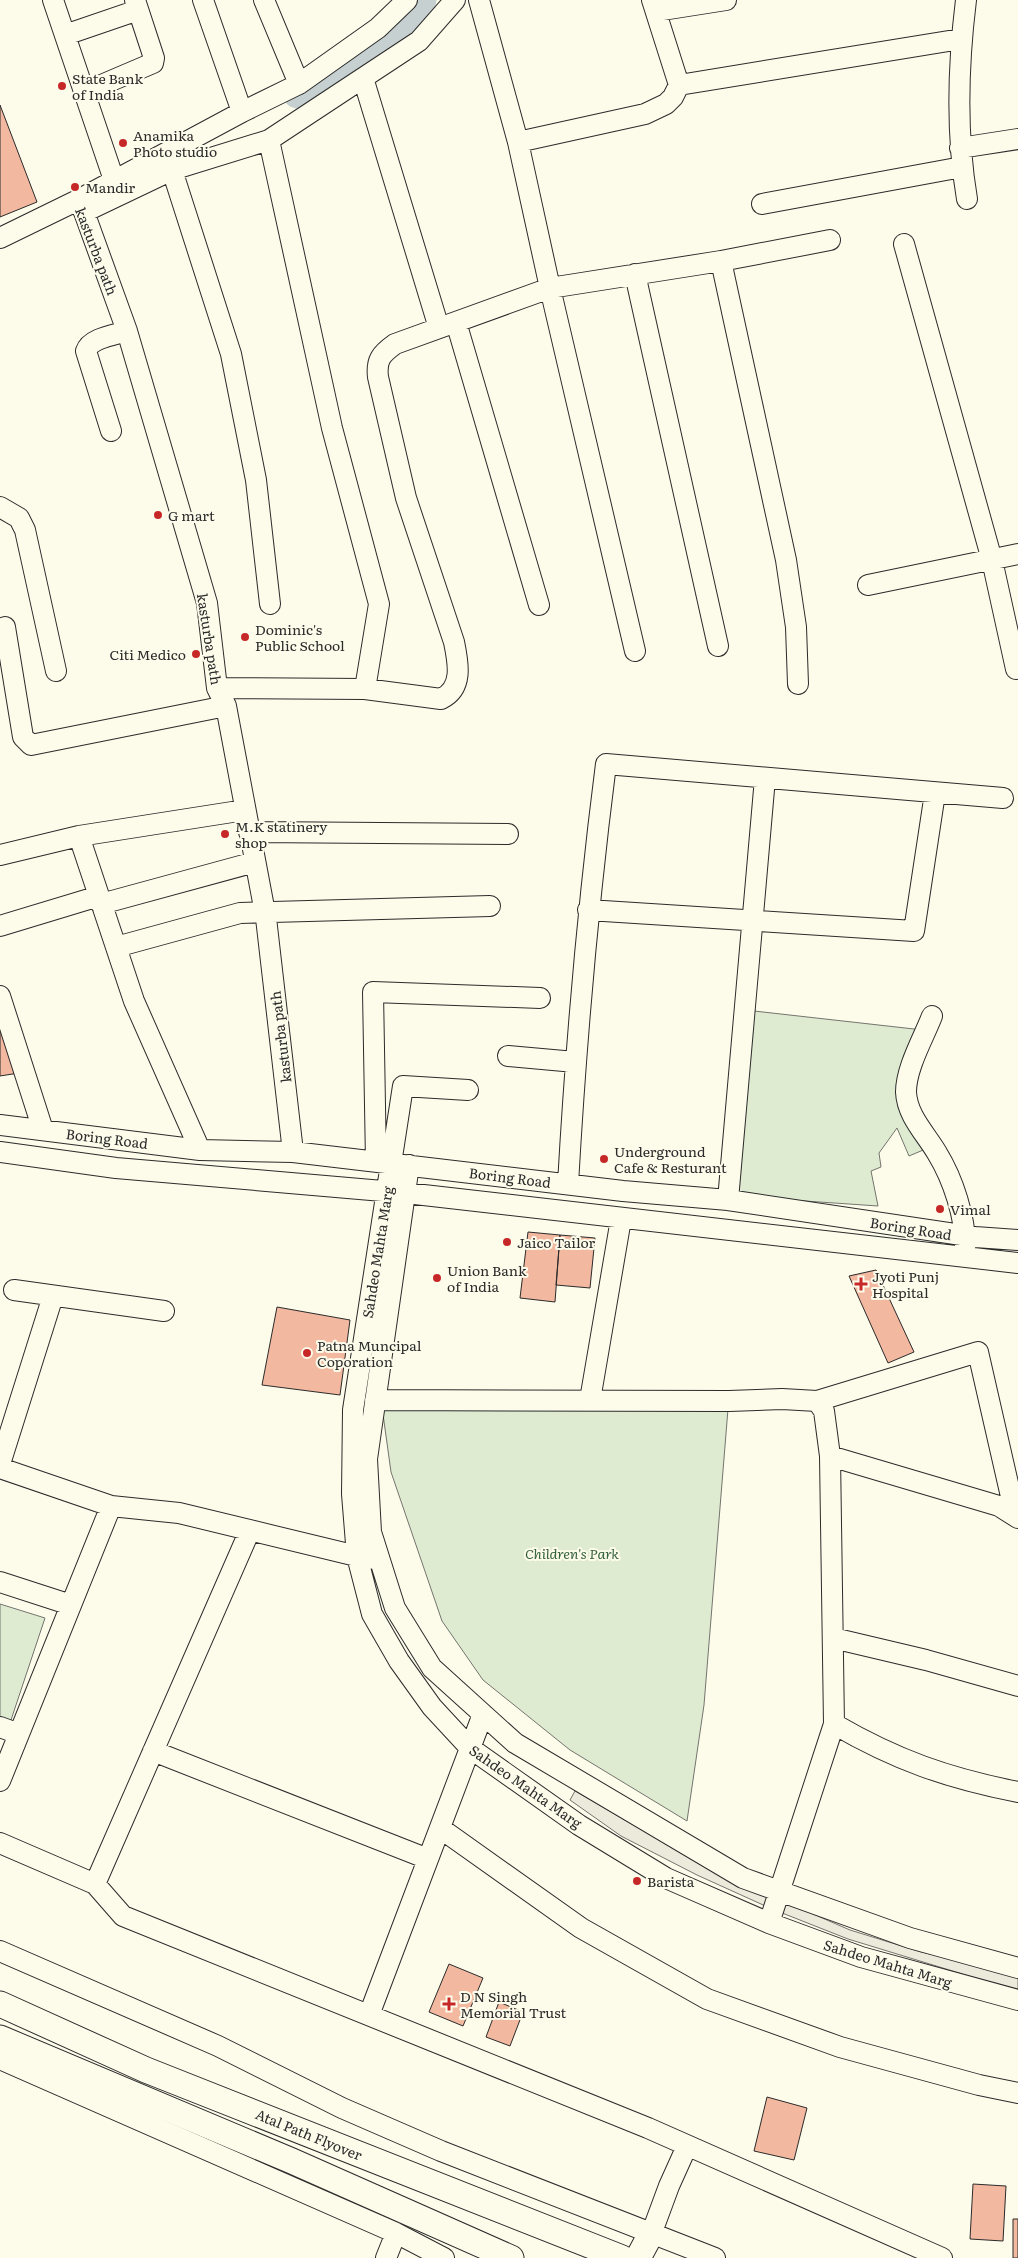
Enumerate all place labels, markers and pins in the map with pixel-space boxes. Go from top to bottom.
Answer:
place label: State Bank of India [72,68,143,104]
marker: State Bank of India [56,80,68,92]
place label: Anamika Photo studio [133,125,217,161]
marker: Anamika Photo studio [117,137,129,149]
place label: Mandir [85,177,136,197]
marker: Mandir [69,181,81,193]
place label: G mart [168,505,215,525]
marker: G mart [152,509,164,521]
place label: Dominic's Public School [255,619,345,655]
marker: Dominic's Public School [239,631,251,643]
place label: Citi Medico [109,644,186,664]
marker: Citi Medico [190,648,202,660]
place label: M.K statinery shop [235,816,328,852]
marker: M.K statinery shop [219,828,231,840]
place label: Underground Cafe & Resturant [614,1141,727,1177]
marker: Underground Cafe & Resturant [598,1153,610,1165]
place label: Vimal [950,1199,991,1219]
marker: Vimal [934,1203,946,1215]
place label: Jaico Tailor [517,1232,596,1252]
marker: Jaico Tailor [501,1236,513,1248]
place label: Union Bank of India [447,1260,527,1296]
place label: Jyoti Punj Hospital [872,1266,939,1302]
marker: Union Bank of India [431,1272,443,1284]
marker: Jyoti Punj Hospital [854,1277,868,1291]
place label: Patna Muncipal Coporation [317,1335,422,1371]
marker: Patna Muncipal Coporation [301,1347,313,1359]
place label: Barista [647,1871,695,1891]
marker: Barista [631,1875,643,1887]
place label: D N Singh Memorial Trust [460,1986,566,2022]
marker: D N Singh Memorial Trust [442,1997,456,2011]

